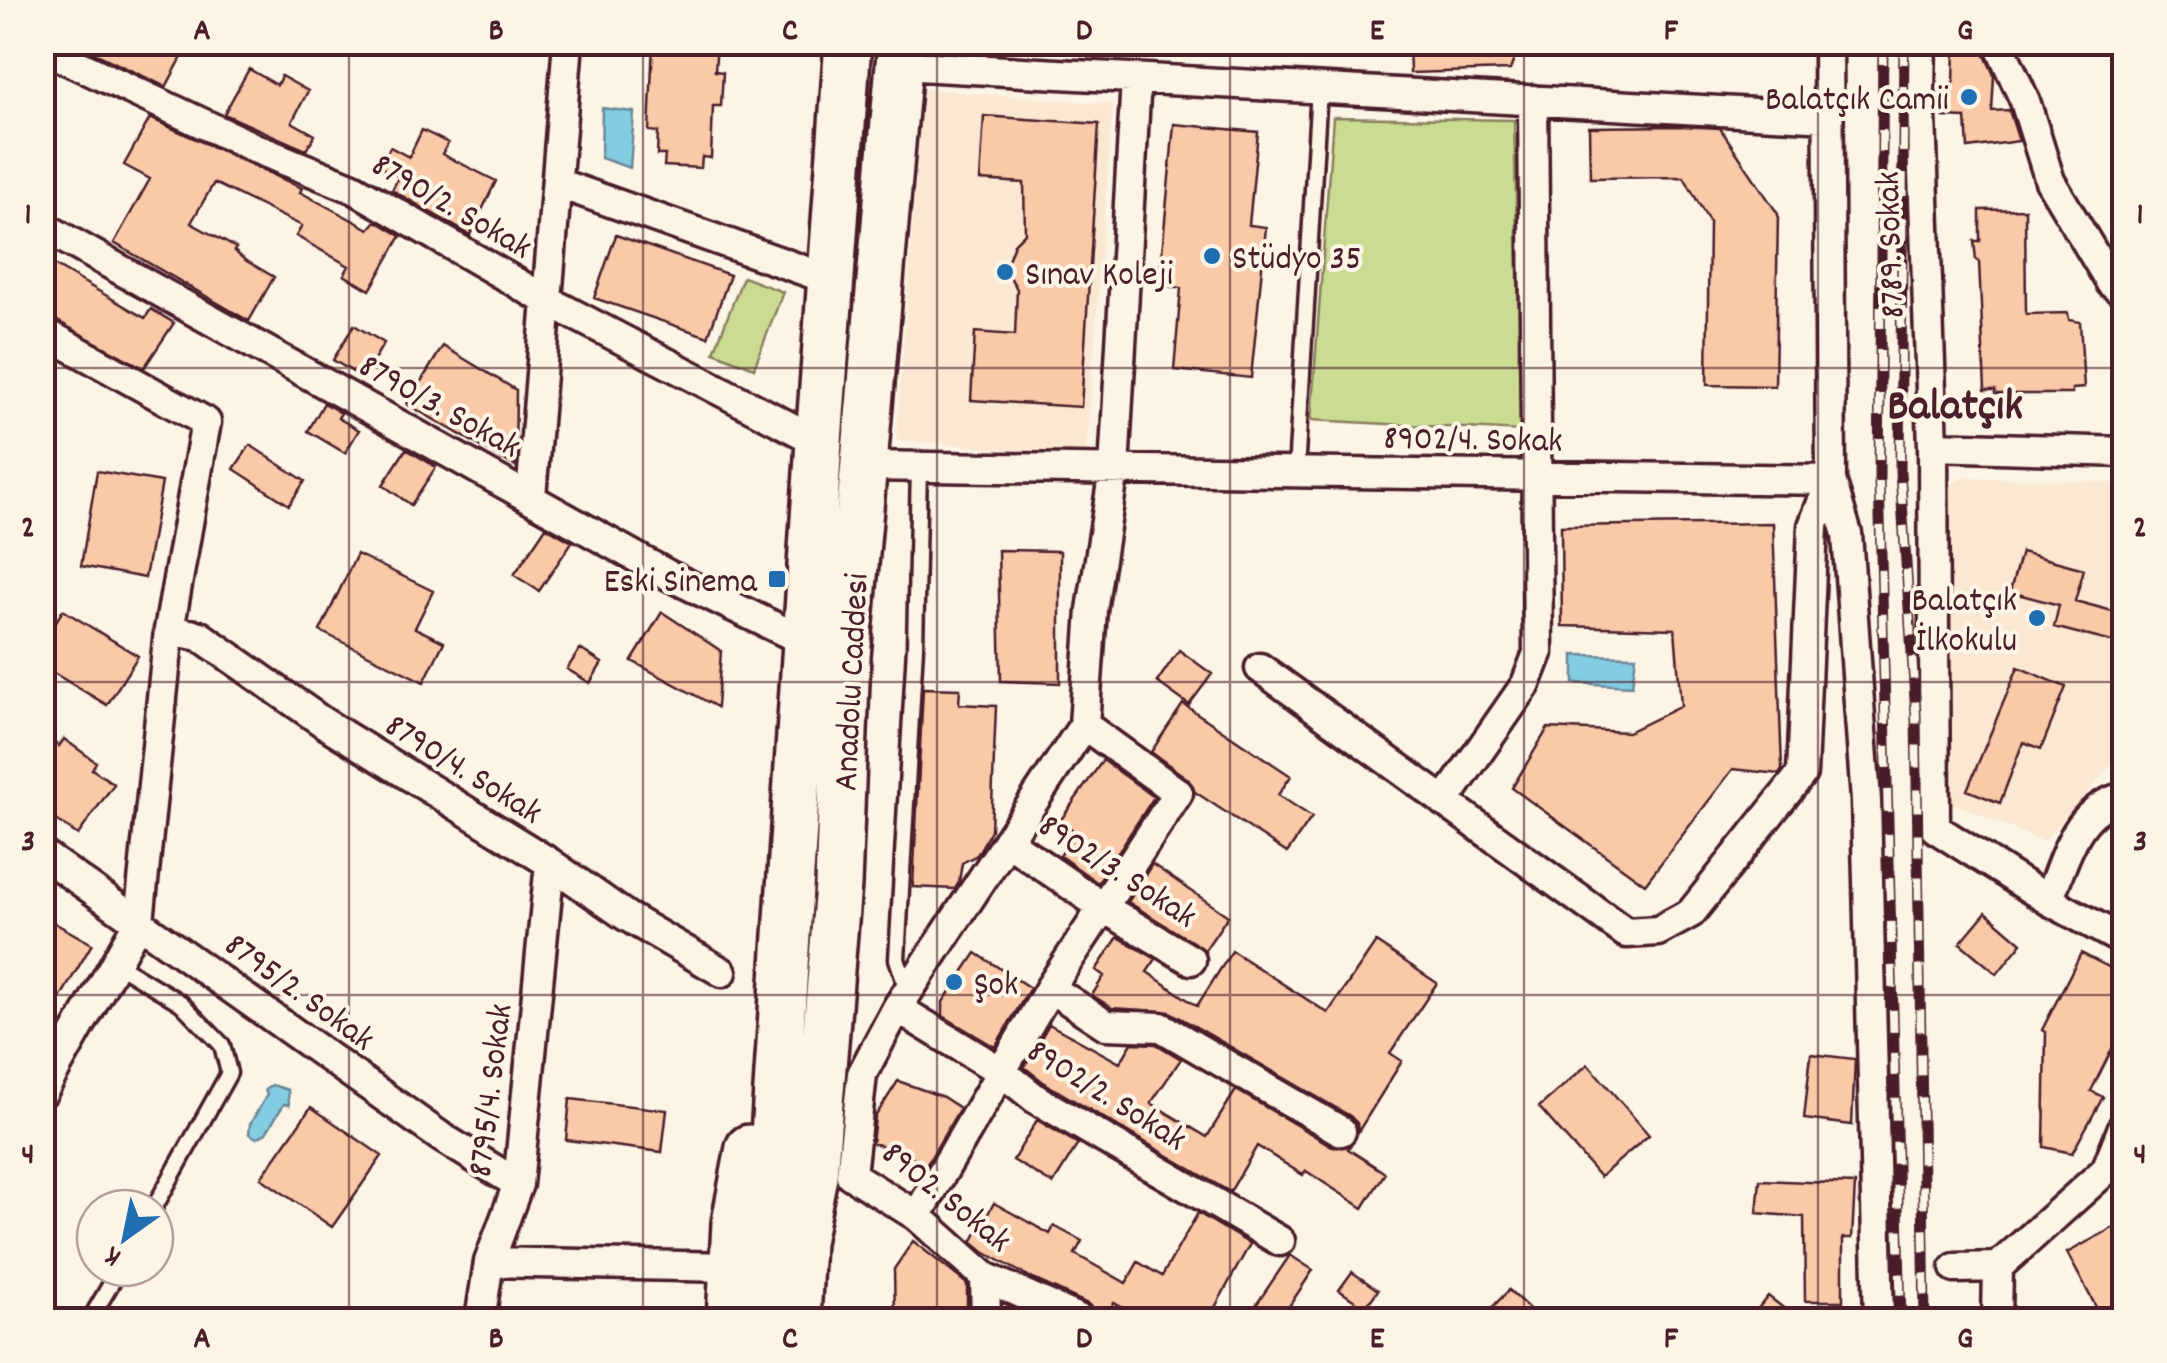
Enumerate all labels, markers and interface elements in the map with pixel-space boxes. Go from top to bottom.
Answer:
text: A [193,10,211,56]
text: B [488,10,504,56]
text: C [782,10,798,56]
text: D [1076,10,1093,56]
text: E [1370,10,1385,56]
text: F [1664,10,1679,56]
text: G [1957,10,1973,56]
place label: Balatçık Camii [1765,77,1949,127]
marker: Balatçık Camii [1958,86,1980,108]
street label: 8790/2. Sokak [361,142,540,274]
street label: 8789. Sokak [1865,170,1921,319]
text: 1 [24,194,32,240]
text: 1 [2136,194,2144,240]
place label: Stüdyo 35 [1232,236,1361,286]
marker: Stüdyo 35 [1201,245,1223,267]
place label: Sınav Koleji [1025,252,1173,302]
marker: Sınav Koleji [994,261,1016,283]
street label: 8790/3. Sokak [349,343,529,473]
district label: Balatçık [1887,377,2023,441]
street label: 8902/4. Sokak [1383,415,1563,469]
text: 2 [21,507,35,553]
text: 2 [2133,507,2147,553]
place label: Eski Sinema [604,559,758,609]
marker: Eski Sinema [766,568,788,590]
street label: Anadolu Caddesi [823,572,885,793]
place label: Balatçık İlkokulu [1911,578,2017,668]
marker: Balatçık İlkokulu [2026,607,2048,629]
street label: 8790/4. Sokak [374,703,551,839]
street label: 8902/3. Sokak [1027,803,1205,943]
text: 3 [21,821,35,867]
text: 3 [2133,821,2147,867]
street label: 8795/2. Sokak [213,922,384,1066]
place label: Şok [974,962,1018,1012]
marker: Şok [943,971,965,993]
street label: 8795/4. Sokak [458,1001,528,1180]
street label: 8902/2. Sokak [1016,1028,1195,1166]
street label: 8902. Sokak [869,1131,1021,1267]
text: 4 [21,1134,35,1180]
text: 4 [2133,1134,2147,1180]
north arrow [75,1188,175,1288]
text: K [98,1234,130,1275]
text: A [193,1318,211,1363]
text: B [488,1318,504,1363]
text: C [782,1318,798,1363]
text: D [1076,1318,1093,1363]
text: E [1370,1318,1385,1363]
text: F [1664,1318,1679,1363]
text: G [1957,1318,1973,1363]

